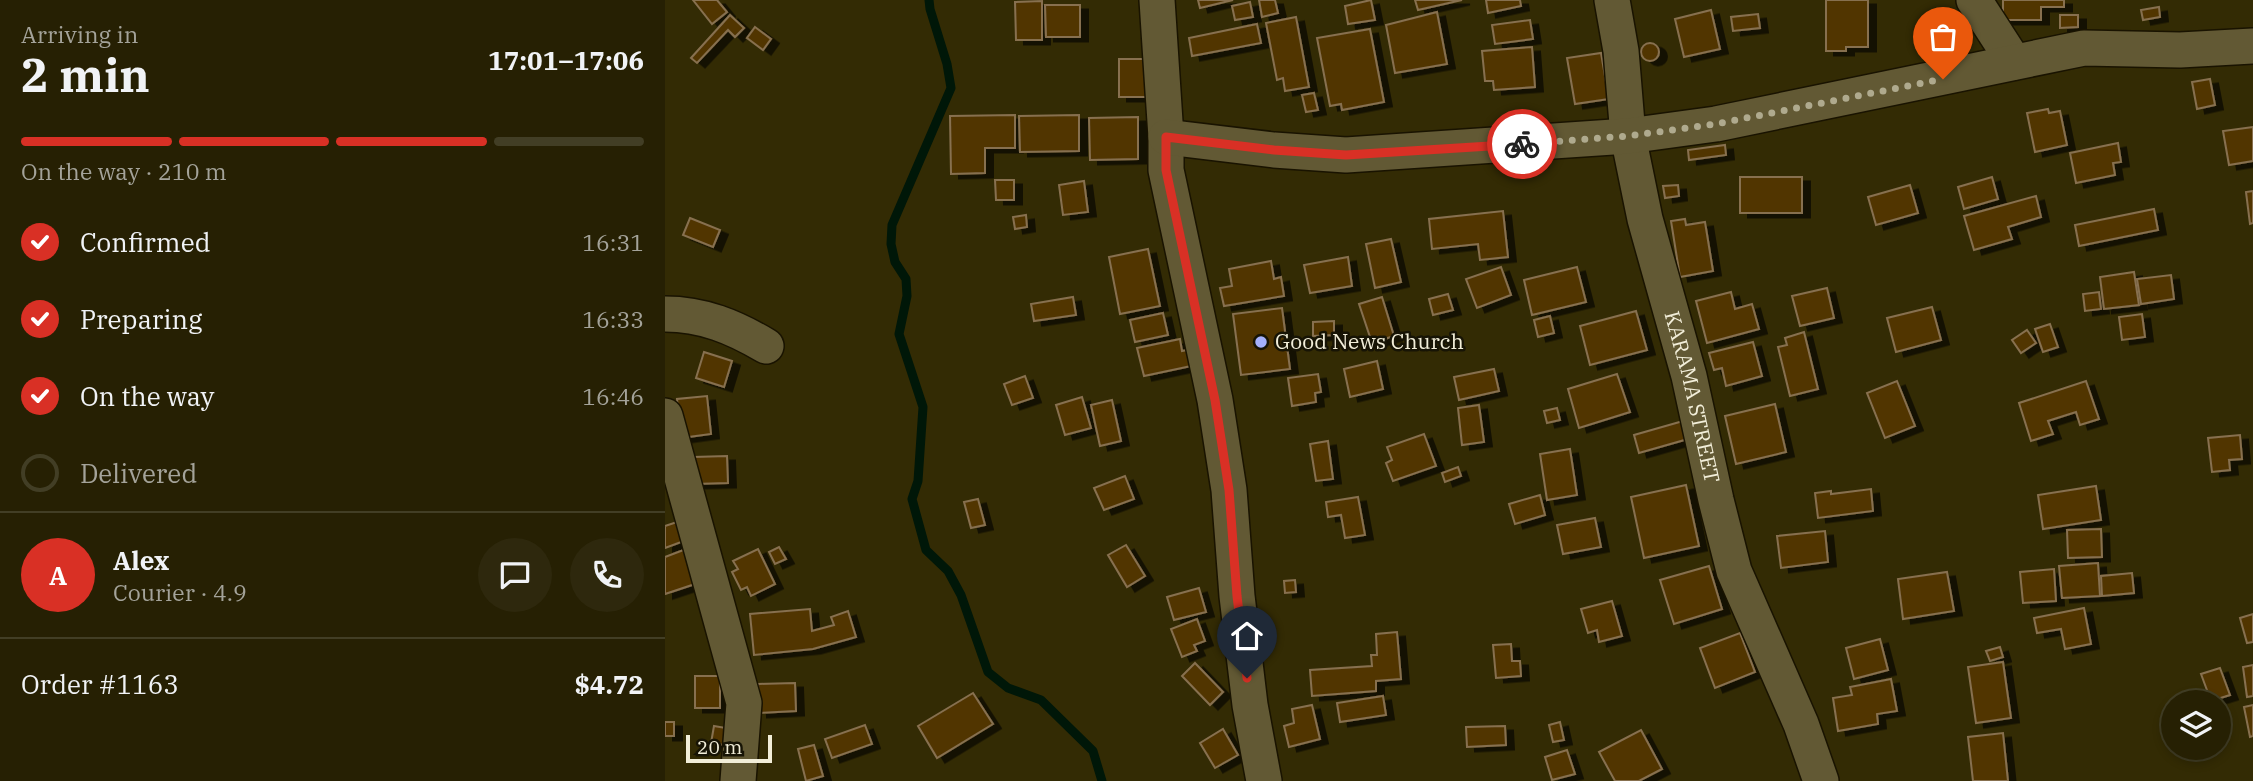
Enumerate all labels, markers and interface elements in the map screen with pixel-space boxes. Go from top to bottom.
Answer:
pin [1913,7,1973,79]
icon: bag [1924,18,1962,56]
text: Arriving in [21,19,138,49]
text: 17:01–17:06 [488,43,644,77]
text: 2 min [21,45,150,105]
courier [1487,109,1557,179]
icon: bike [1503,125,1541,163]
text: On the way · 210 m [21,156,227,186]
icon: check [21,223,59,261]
text: Confirmed [80,225,211,259]
text: 16:31 [582,227,644,257]
icon: check [21,300,59,338]
text: Preparing [80,302,202,336]
text: 16:33 [582,304,644,334]
street label: KARAMA STREET [1658,308,1727,485]
place label: Good News Church [1275,327,1464,355]
marker: Good News Church [1253,334,1269,350]
icon: check [21,377,59,415]
text: On the way [80,379,214,413]
text: 16:46 [582,381,644,411]
text: Delivered [80,456,197,490]
button: chat [478,538,552,612]
button: phone [570,538,644,612]
text: Alex [113,543,169,577]
text: A [49,558,67,592]
text: Courier · 4.9 [113,577,247,607]
pin [1217,606,1277,678]
icon: home [1228,617,1266,655]
text: Order #1163 [21,667,179,701]
text: $4.72 [574,667,644,701]
map controls [2161,690,2231,760]
button: layers [2161,690,2231,760]
scale bar [686,732,772,764]
text: 20 m [697,735,742,759]

